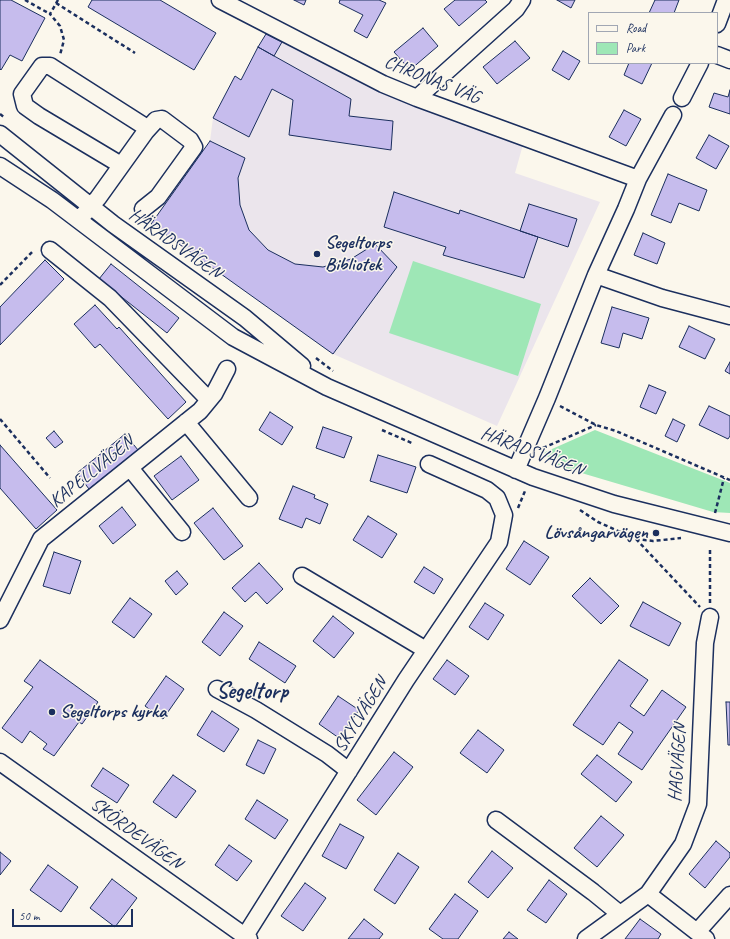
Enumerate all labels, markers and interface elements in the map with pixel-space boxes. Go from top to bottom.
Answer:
legend [588,12,718,64]
text: Road [626,20,646,36]
text: Park [626,40,645,56]
street label: CHRONAS VÄG [381,51,483,109]
street label: HÄRADSVÄGEN [124,204,226,284]
place label: Segeltorps Bibliotek [325,232,391,276]
marker: Segeltorps Bibliotek [312,249,322,259]
street label: HÄRADSVÄGEN [477,422,587,482]
street label: KAPELLVÄGEN [45,431,139,513]
place label: Lövsångarvägen [544,522,648,544]
marker: Lövsångarvägen [651,528,661,538]
street label: SKYLVÄGEN [329,673,393,757]
district label: Segeltorp [216,678,288,706]
place label: Segeltorps kyrka [60,701,166,723]
marker: Segeltorps kyrka [47,707,57,717]
street label: HAGVÄGEN [664,723,692,803]
street label: SKÖRDEVÄGEN [86,793,186,875]
scale bar [14,901,135,927]
text: 50 m [19,908,39,924]

